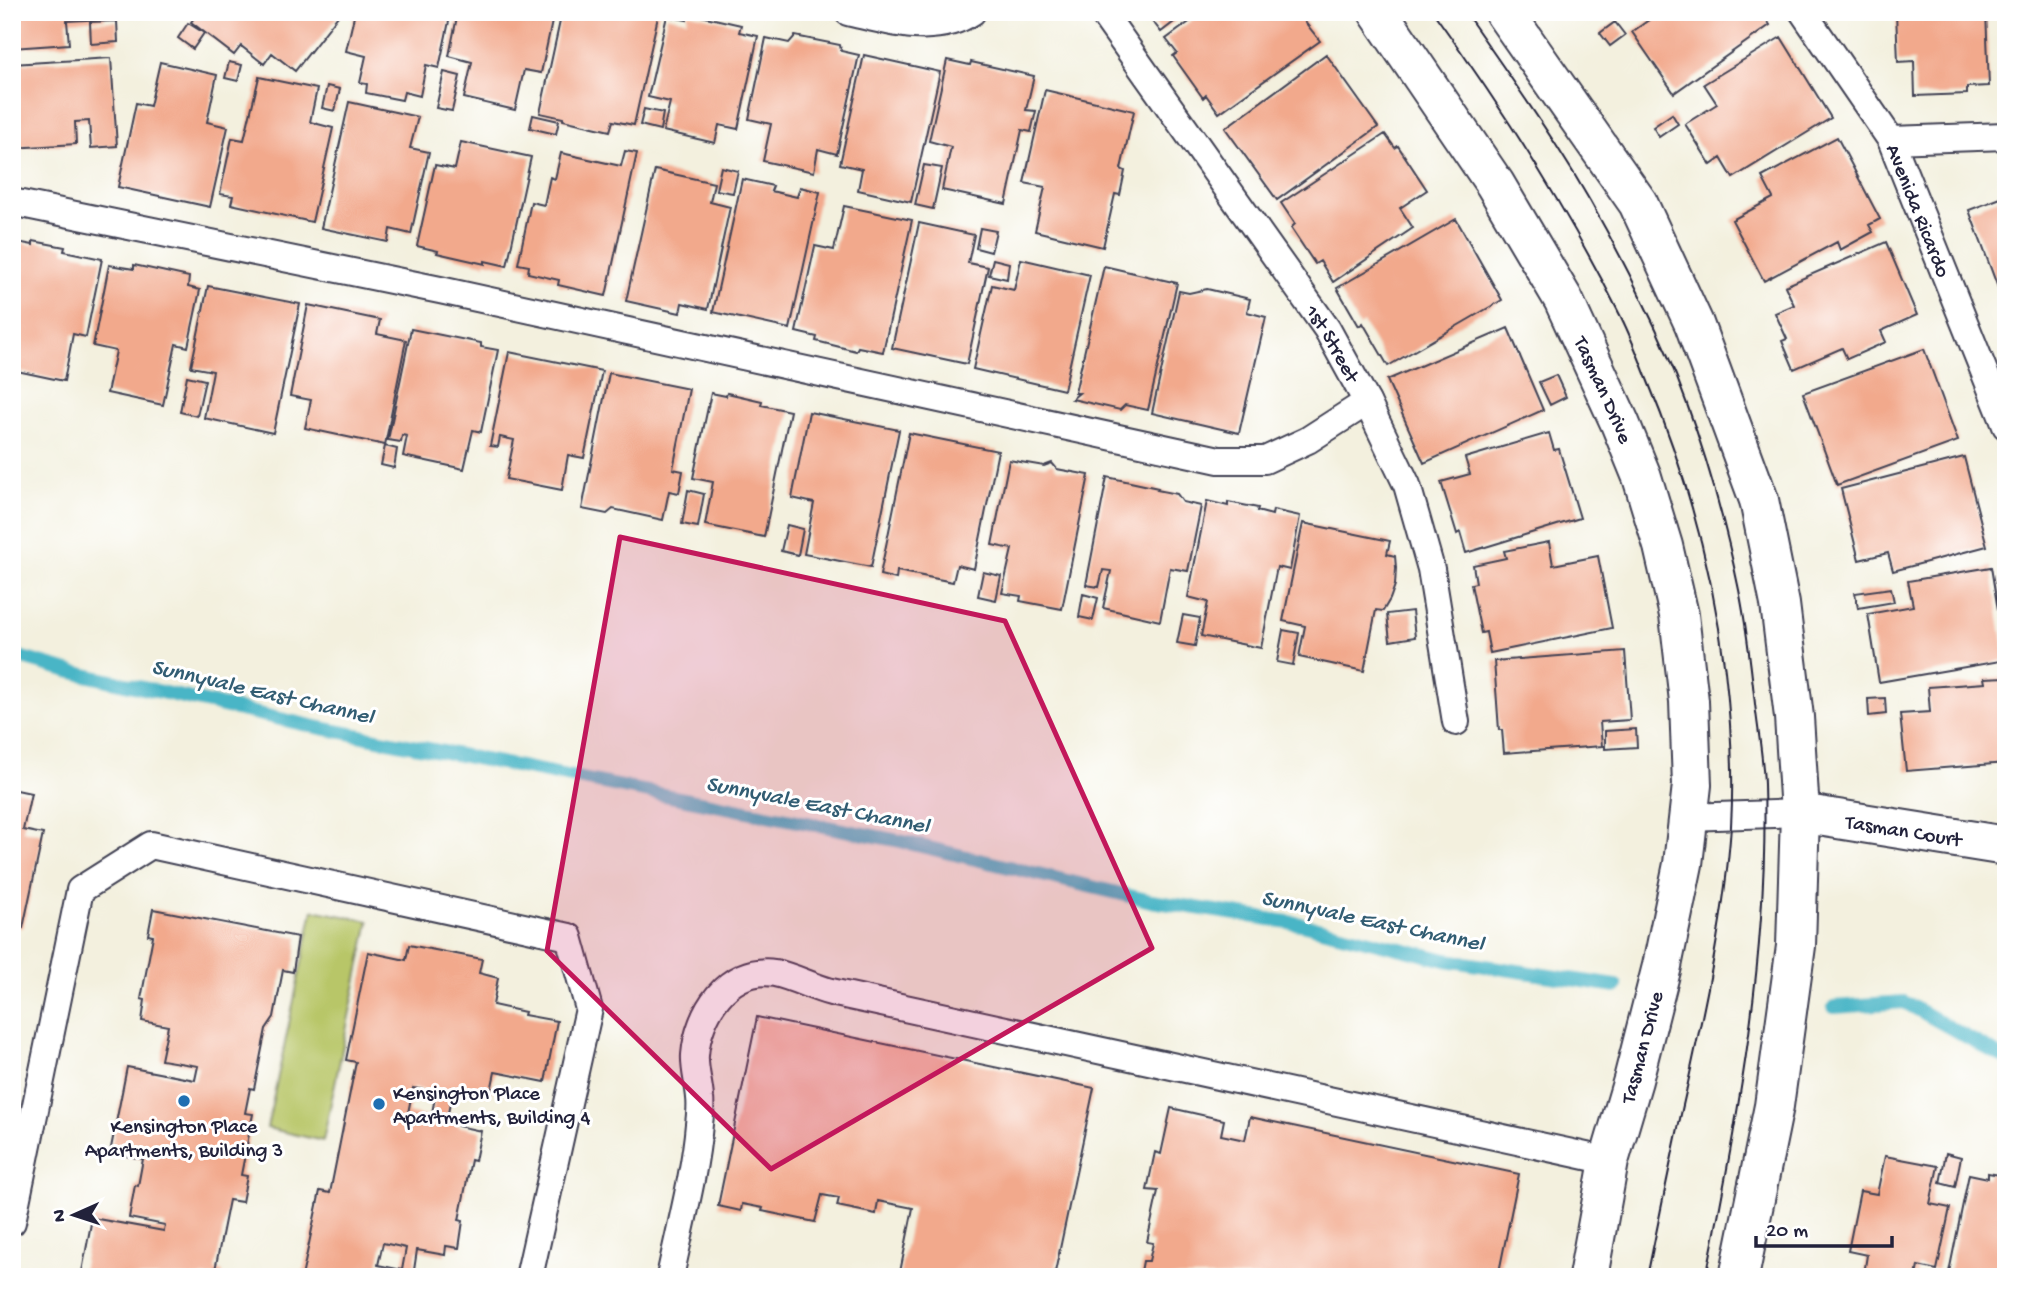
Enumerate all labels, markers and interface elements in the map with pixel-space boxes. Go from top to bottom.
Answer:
street label: Avenida Ricardo [1878,141,1954,282]
street label: 1st Street [1297,300,1364,390]
street label: Tasman Drive [1566,332,1636,449]
water label: Sunnyvale East Channel [149,655,378,732]
water label: Sunnyvale East Channel [703,772,933,842]
street label: Tasman Court [1842,811,1965,855]
water label: Sunnyvale East Channel [1259,886,1488,960]
street label: Tasman Drive [1617,988,1672,1108]
place label: Kensington Place Apartments, Building 4 [393,1083,591,1132]
marker: Kensington Place Apartments, Building 3 [176,1093,192,1109]
marker: Kensington Place Apartments, Building 4 [371,1096,387,1112]
place label: Kensington Place Apartments, Building 3 [85,1116,283,1165]
north arrow [38,1180,108,1250]
scale bar [1756,1205,1892,1249]
text: N [49,1209,72,1223]
text: 20 m [1766,1220,1808,1245]

